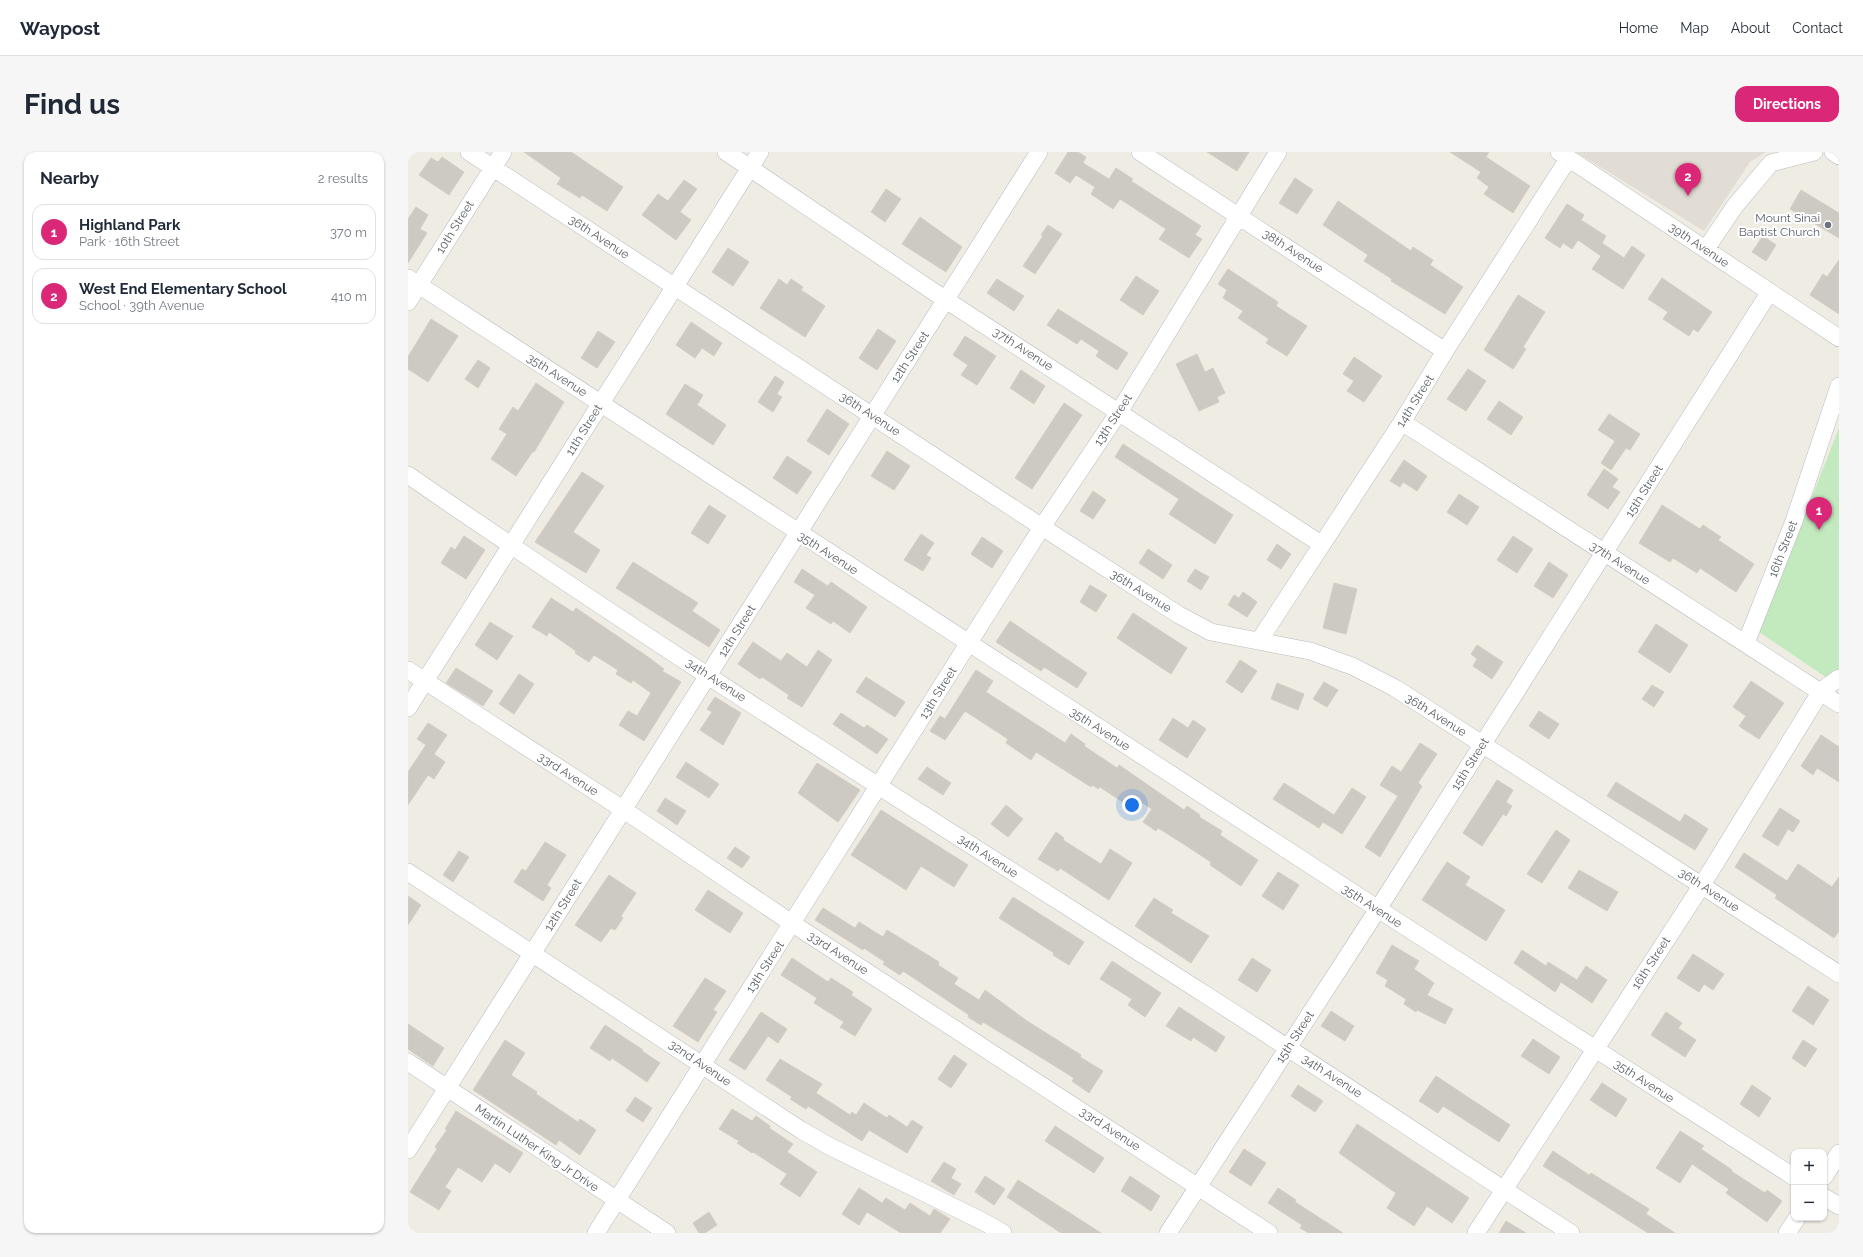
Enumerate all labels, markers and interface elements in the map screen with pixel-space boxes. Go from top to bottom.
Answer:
text: Waypost [20,17,100,39]
text: Home [1619,20,1658,36]
text: Map [1680,20,1709,36]
text: About [1731,20,1770,36]
text: Contact [1792,20,1843,36]
button: Directions [1735,86,1839,122]
text: Find us [24,88,120,121]
pin: 2 [1675,163,1701,196]
text: Nearby [40,168,99,188]
text: 2 results [318,171,368,186]
street label: 10th Street [433,198,477,256]
place label: Mount Sinai Baptist Church [1739,211,1820,239]
street label: 36th Avenue [566,212,632,262]
text: Highland Park [79,216,180,234]
street label: 39th Avenue [1666,220,1732,270]
marker: Mount Sinai Baptist Church [1823,220,1833,230]
text: 1 [51,225,57,240]
text: 370 m [330,225,367,240]
street label: 38th Avenue [1260,226,1326,276]
text: Park · 16th Street [79,234,179,249]
text: West End Elementary School [79,280,287,298]
text: 2 [50,289,58,304]
text: 410 m [331,289,367,304]
text: School · 39th Avenue [79,298,204,313]
street label: 37th Avenue [990,324,1056,374]
street label: 12th Street [888,329,932,385]
street label: 35th Avenue [524,350,590,400]
street label: 14th Street [1393,372,1437,430]
street label: 36th Avenue [837,389,903,439]
street label: 13th Street [1091,391,1135,449]
street label: 11th Street [563,402,605,458]
street label: 15th Street [1622,462,1666,520]
pin: 1 [1806,497,1832,530]
street label: 16th Street [1766,519,1800,579]
street label: 35th Avenue [795,528,861,578]
street label: 37th Avenue [1587,538,1653,588]
street label: 36th Avenue [1108,567,1174,615]
street label: 12th Street [716,602,758,660]
street label: 34th Avenue [683,655,749,705]
street label: 13th Street [916,664,960,722]
street label: 36th Avenue [1403,691,1469,739]
street label: 35th Avenue [1067,704,1133,754]
street label: 15th Street [1448,735,1492,793]
street label: 33rd Avenue [535,749,601,799]
your location [1122,795,1142,815]
street label: 34th Avenue [955,831,1021,881]
street label: 36th Avenue [1676,865,1742,915]
street label: 12th Street [542,876,584,934]
street label: 35th Avenue [1339,881,1405,931]
street label: 33rd Avenue [805,928,871,978]
street label: 16th Street [1629,934,1673,992]
street label: 13th Street [743,938,787,996]
street label: 15th Street [1273,1008,1317,1066]
street label: 32nd Avenue [666,1037,734,1089]
street label: 34th Avenue [1299,1051,1365,1101]
street label: 35th Avenue [1611,1056,1677,1106]
street label: Martin Luther King Jr Drive [473,1101,601,1195]
street label: 33rd Avenue [1077,1104,1143,1154]
map controls [1791,1149,1827,1221]
button: + [1791,1149,1827,1185]
button: − [1791,1185,1827,1221]

